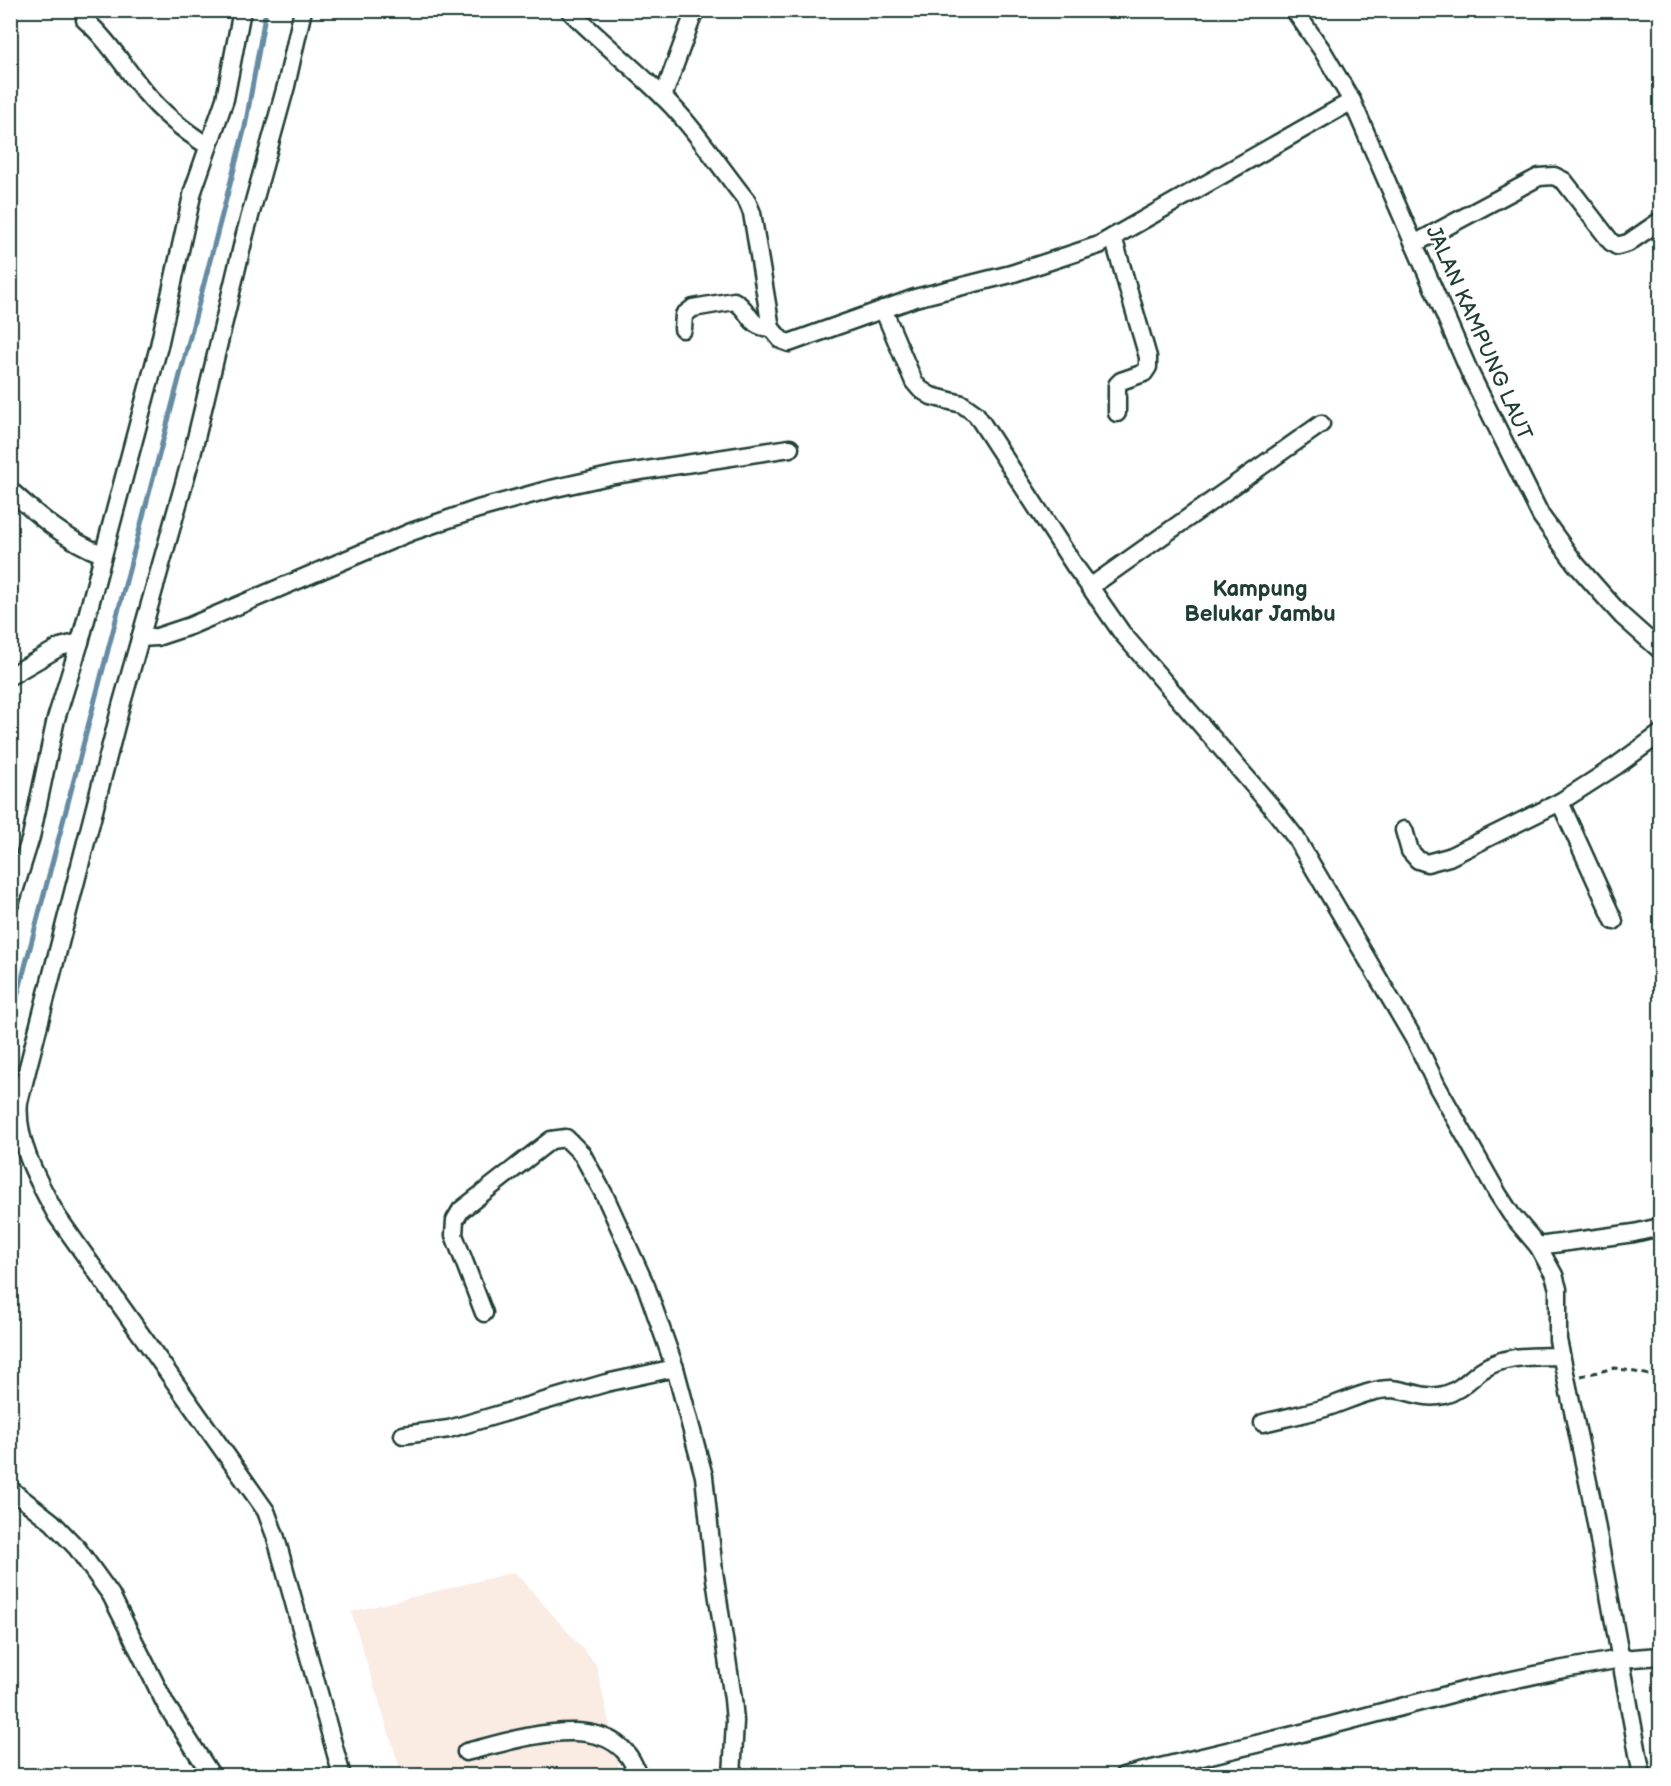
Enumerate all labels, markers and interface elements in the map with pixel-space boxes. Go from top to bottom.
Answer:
street label: JALAN KAMPUNG LAUT [1420,222,1538,444]
district label: Kampung Belukar Jambu [1184,576,1336,628]

